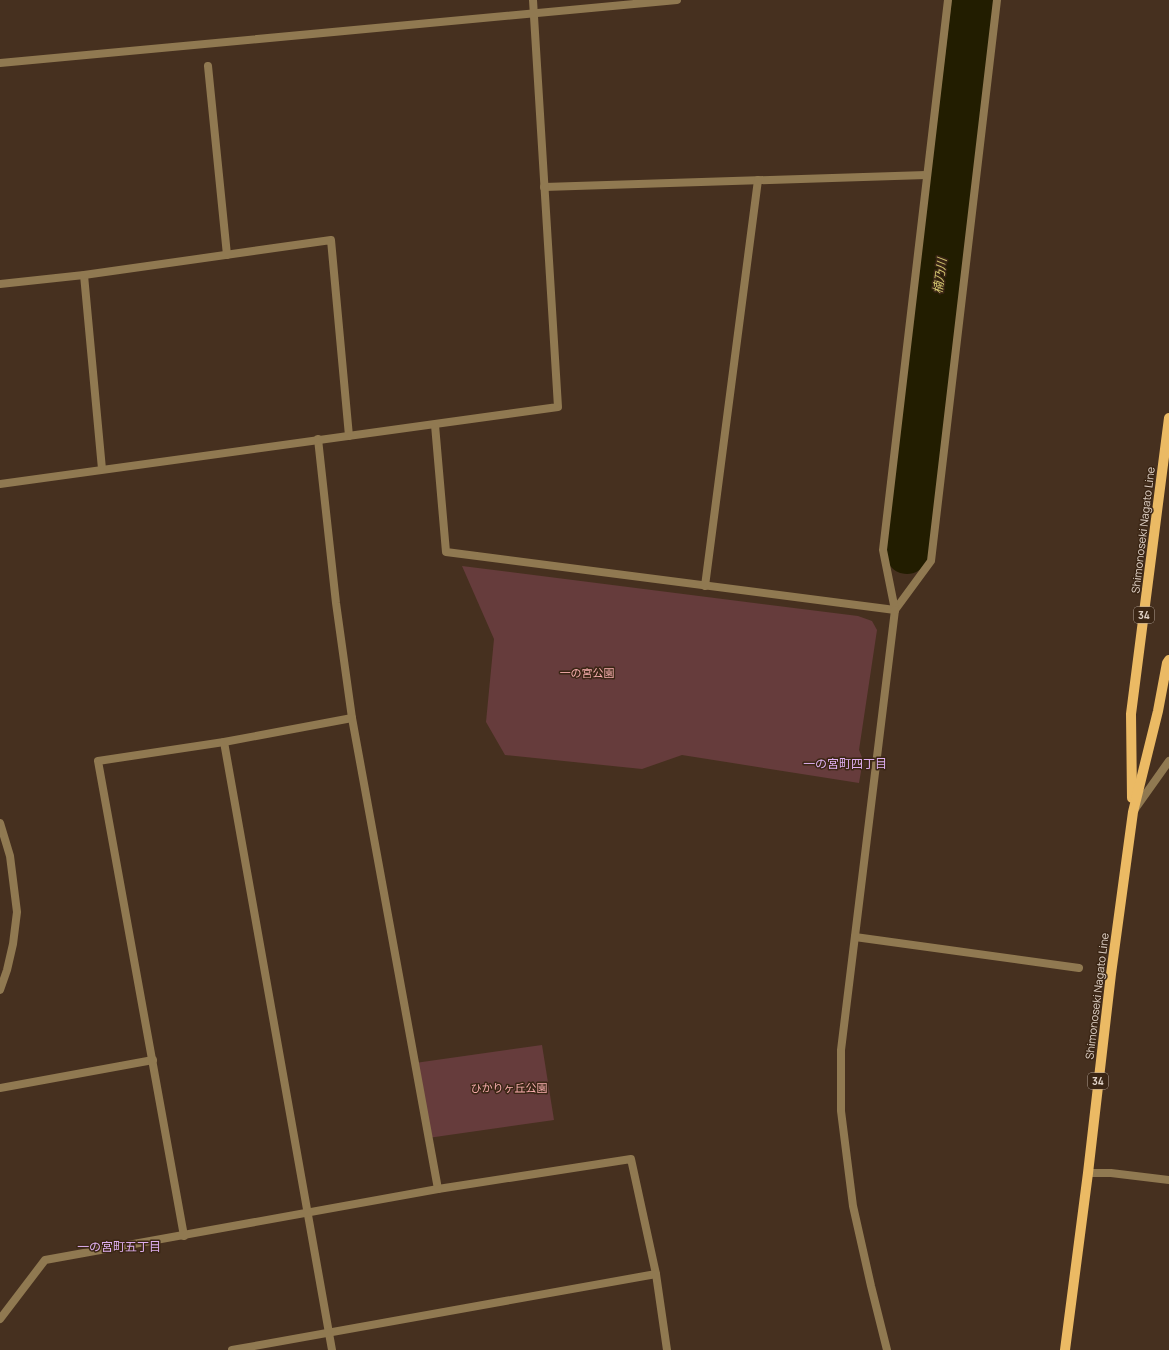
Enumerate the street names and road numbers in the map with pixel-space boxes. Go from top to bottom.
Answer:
street label: Shimonoseki Nagato Line [1127,465,1158,594]
road number: 34 [1134,607,1154,623]
street label: Shimonoseki Nagato Line [1081,931,1112,1060]
road number: 34 [1088,1073,1108,1089]

